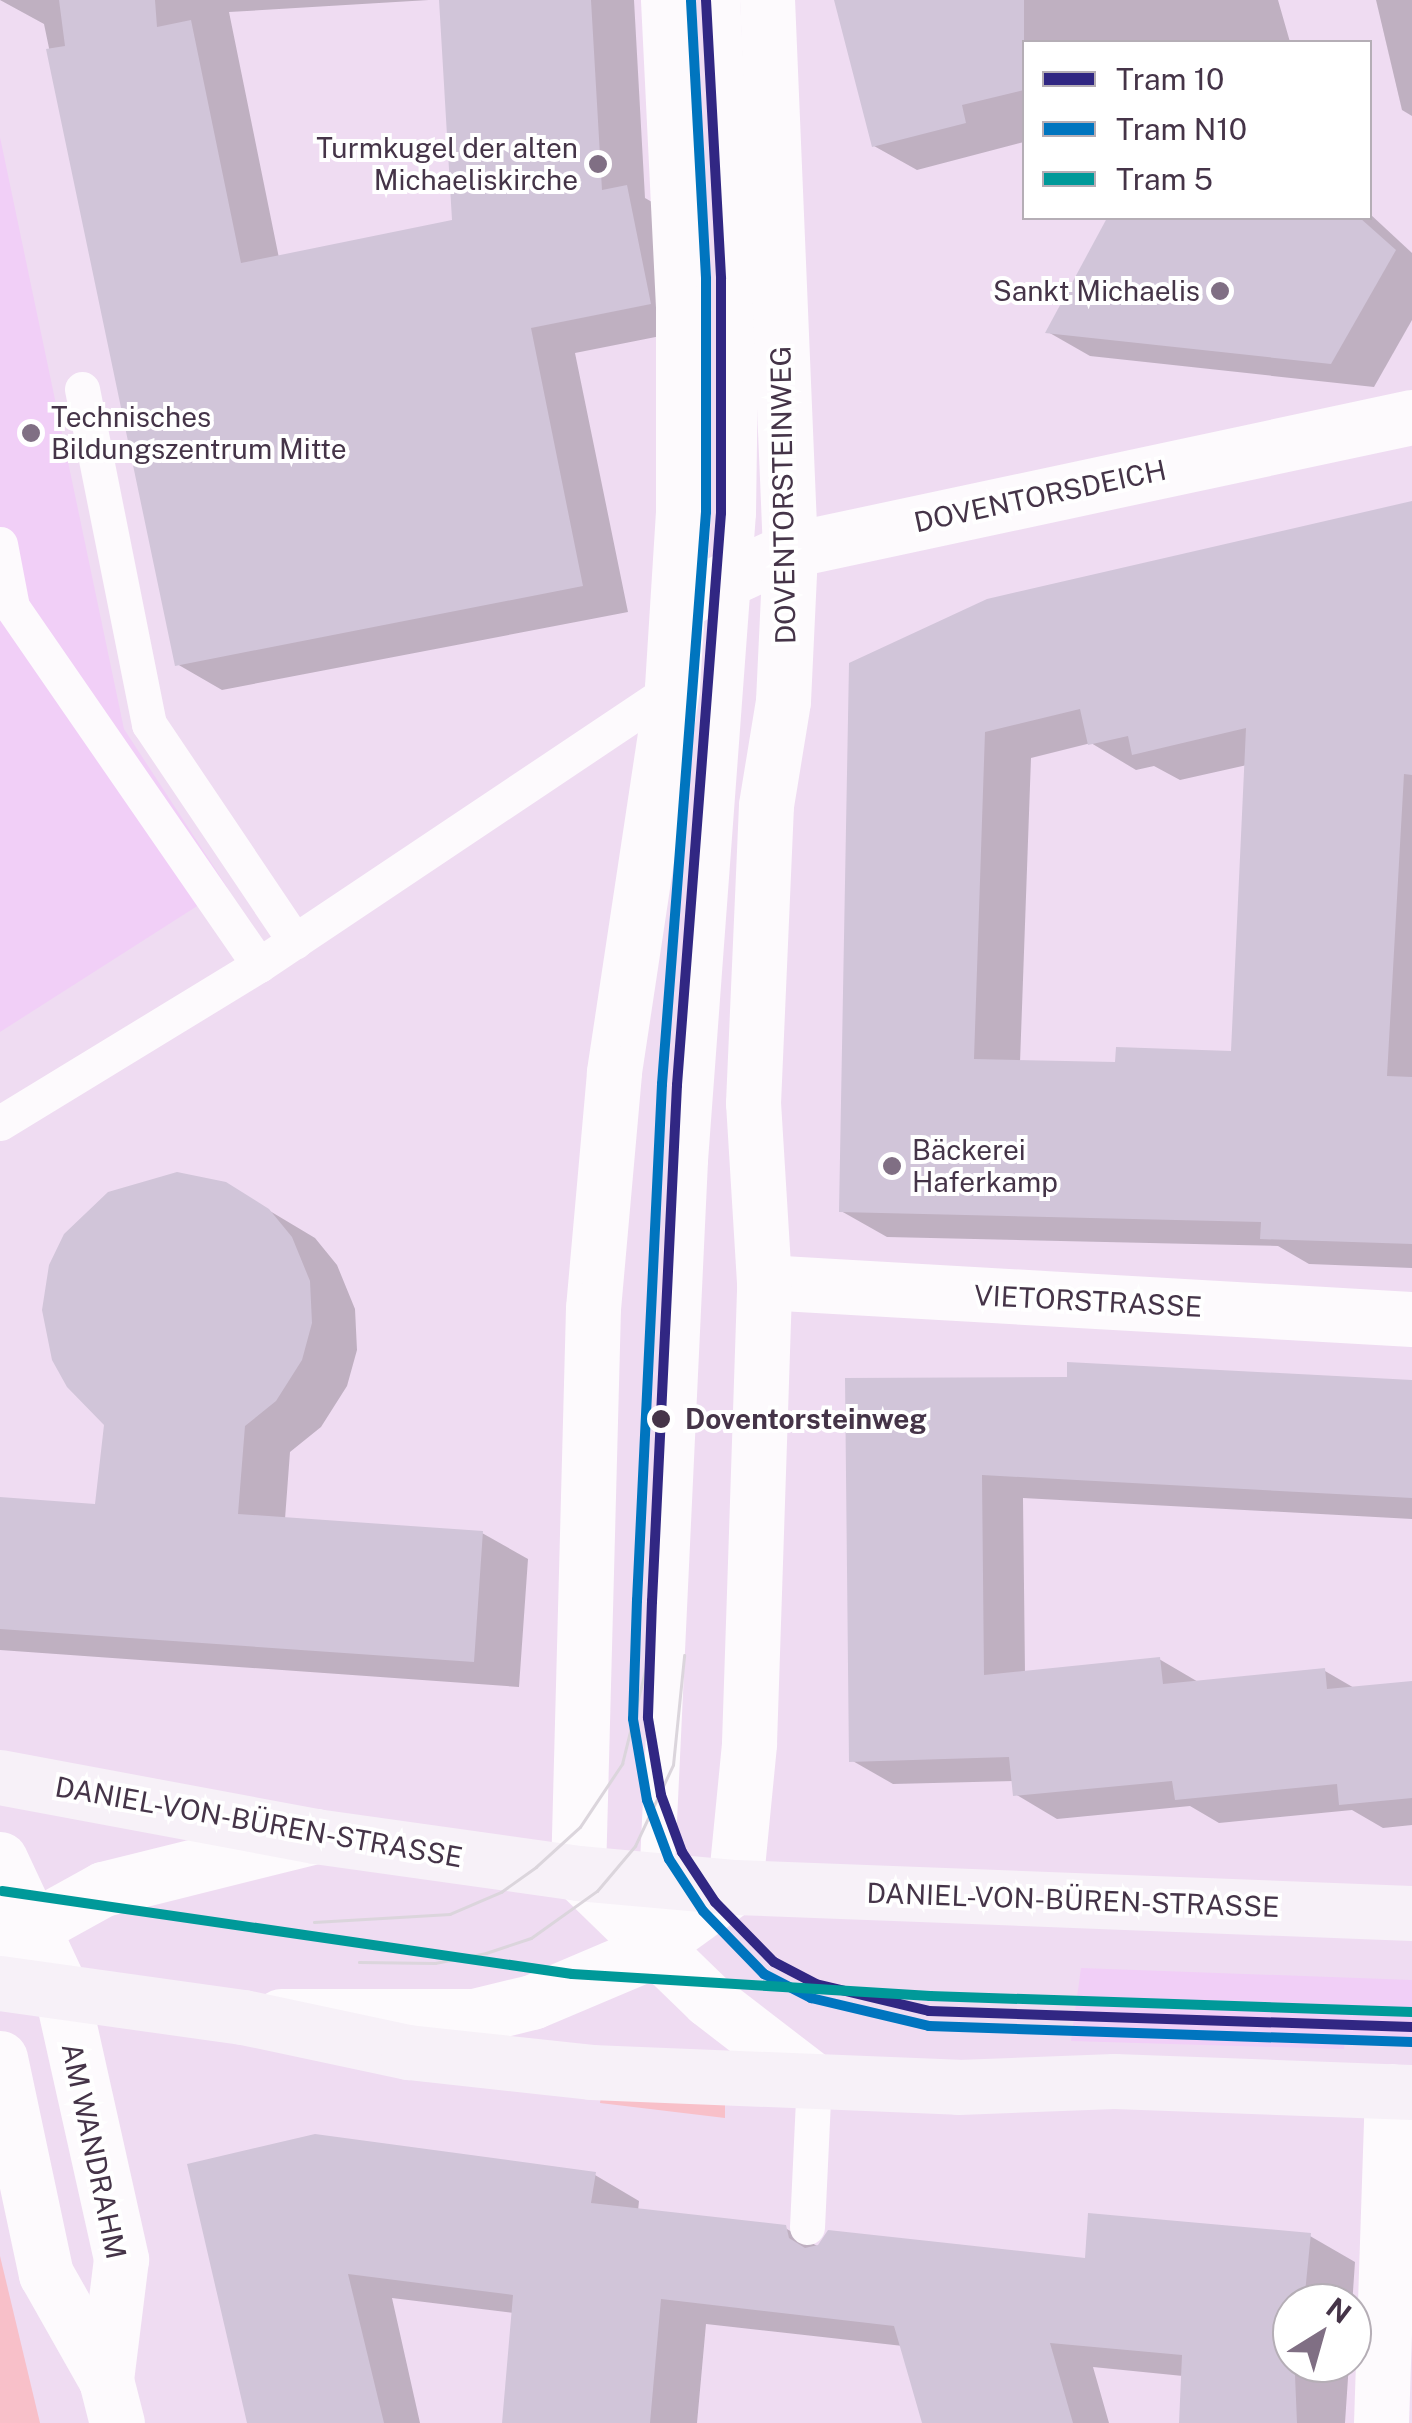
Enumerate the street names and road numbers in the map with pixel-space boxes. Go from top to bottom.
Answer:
street label: DOVENTORSTEINWEG [764,345,802,645]
street label: DOVENTORSDEICH [911,453,1169,539]
street label: VIETORSTRASSE [973,1278,1203,1324]
street label: DANIEL-VON-BÜREN-STRASSE [53,1770,465,1874]
street label: DANIEL-VON-BÜREN-STRASSE [866,1876,1280,1924]
street label: AM WANDRAHM [55,2040,133,2262]

